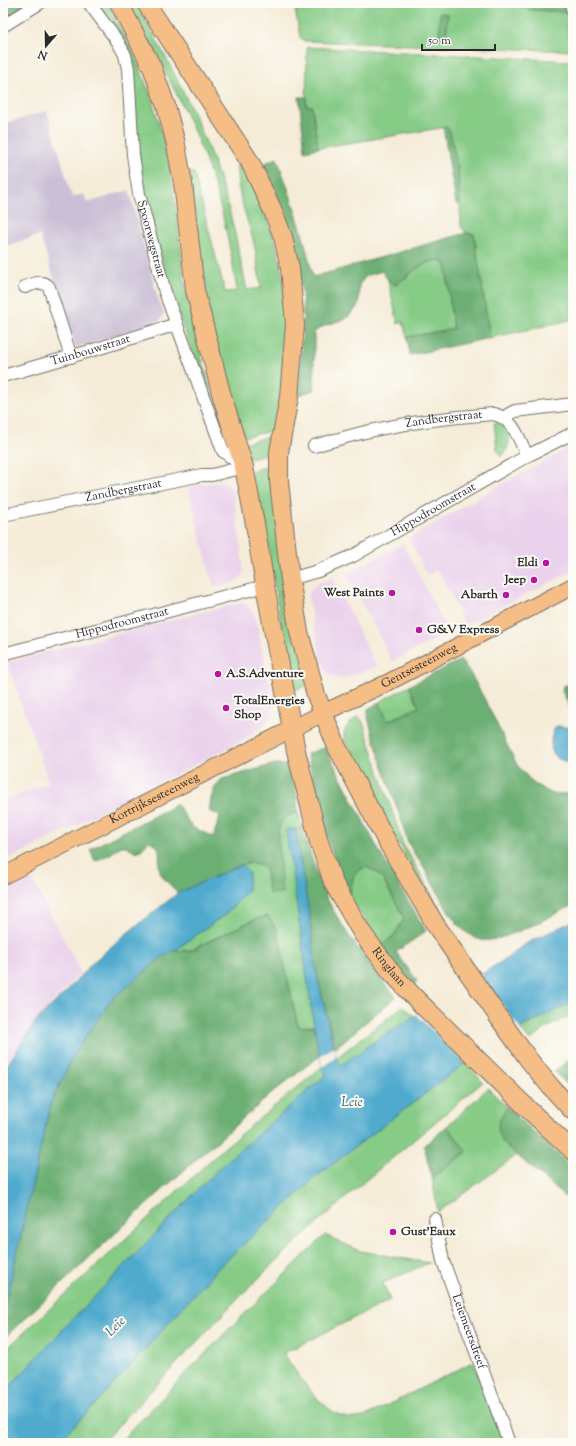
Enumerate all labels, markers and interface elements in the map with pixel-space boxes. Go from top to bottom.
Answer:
north arrow [26,26,66,66]
scale bar [422,26,495,52]
text: 50 m [427,32,451,50]
text: N [36,45,51,64]
street label: Spoorwegstraat [132,198,170,280]
street label: Tuinbouwstraat [48,330,132,371]
street label: Zandbergstraat [404,406,483,433]
street label: Zandbergstraat [84,474,163,507]
street label: Hippodroomstraat [388,478,479,541]
place label: Eldi [516,554,539,572]
marker: Eldi [541,558,551,568]
place label: Jeep [504,571,526,589]
marker: Jeep [529,575,539,585]
place label: West Paints [323,584,384,602]
place label: Abarth [460,586,499,604]
marker: West Paints [387,588,397,598]
marker: Abarth [501,590,511,600]
street label: Hippodroomstraat [74,602,170,644]
place label: G&V Express [427,621,500,639]
marker: G&V Express [414,625,424,635]
street label: Gentsesteenweg [378,639,460,694]
place label: A.S.Adventure [225,665,304,683]
marker: A.S.Adventure [213,669,223,679]
place label: TotalEnergies Shop [233,692,305,724]
marker: TotalEnergies Shop [221,703,231,713]
street label: Kortrijksesteenweg [107,768,203,829]
street label: Ringlaan [367,944,410,991]
water label: Leie [341,1094,363,1112]
place label: Gust'Eaux [401,1223,456,1241]
marker: Gust'Eaux [388,1227,398,1237]
street label: Leiemeersdreef [447,1292,491,1373]
water label: Leie [102,1313,130,1341]

